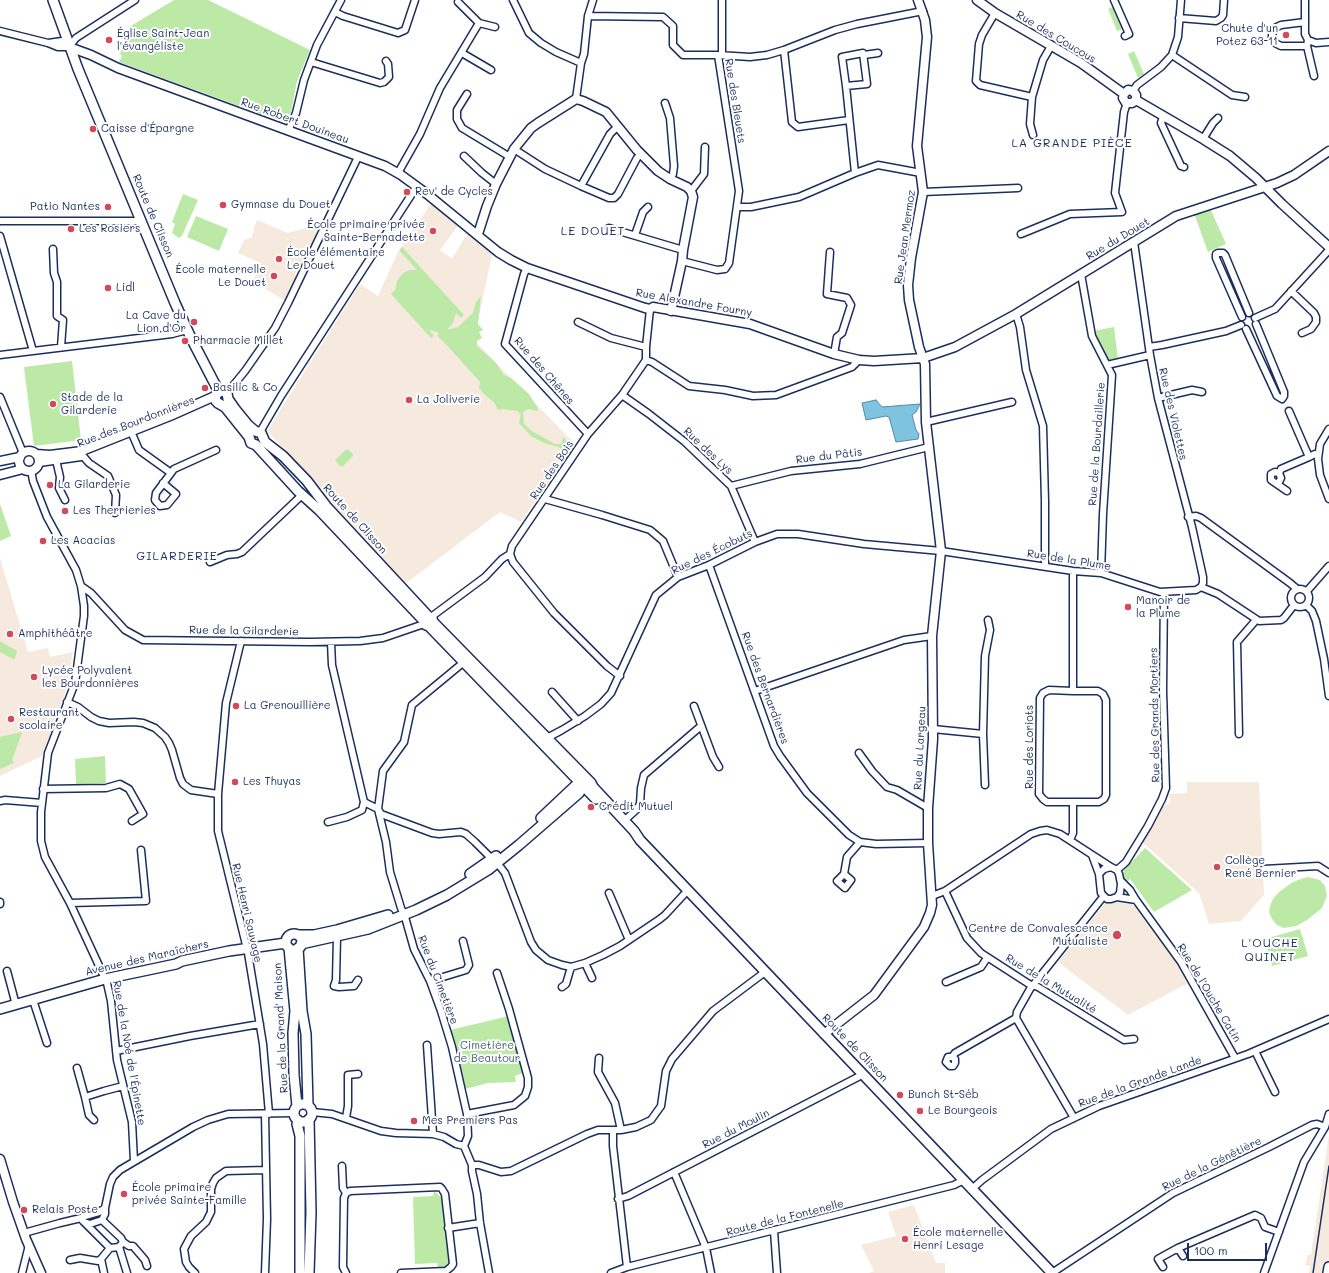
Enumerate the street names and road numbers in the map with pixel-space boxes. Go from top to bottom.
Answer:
street label: Rue des Coucous [1014,8,1098,66]
street label: Rue des Bleuets [722,58,748,144]
street label: Rue Robert Douineau [239,95,351,147]
street label: Route de Clisson [129,172,177,260]
street label: Rue Jean Mermoz [892,189,918,285]
street label: Rue du Douet [1084,215,1152,263]
street label: Rue Alexandre Fourny [635,286,753,320]
street label: Rue des Chênes [511,335,577,407]
street label: Rue des Violettes [1156,367,1190,461]
street label: Rue de la Bourdaillerie [1086,382,1108,506]
street label: Rue des Bourdonnières [76,394,196,450]
street label: Rue des Lys [680,425,736,477]
street label: Rue des Bois [527,438,577,502]
street label: Rue du Pâtis [795,445,863,467]
street label: Route de Clisson [320,481,390,557]
street label: Rue des Écobuts [669,527,755,577]
street label: Rue de la Plume [1026,547,1112,573]
street label: Rue de la Gilarderie [189,623,299,639]
street label: Rue des Bernardières [739,630,791,746]
street label: Rue des Grands Mortiers [1147,647,1163,783]
street label: Rue des Loriots [1023,705,1037,789]
street label: Rue du Largeau [911,706,929,790]
street label: Rue Henri Sauvage [229,862,265,964]
street label: Rue du Cimetière [415,934,461,1026]
street label: Avenue des Maraîchers [84,937,210,979]
street label: Rue de l'Ouche Catin [1174,941,1244,1045]
street label: Rue de la Mutualité [1003,952,1099,1016]
street label: Rue de la Grand' Maison [271,963,291,1093]
street label: Rue de la Noé de l'Épinette [110,979,148,1127]
street label: Route de Clisson [819,1011,891,1085]
street label: Rue de la Grande Lande [1077,1054,1203,1110]
street label: Rue du Moulin [700,1106,772,1152]
street label: Rue de la Génêtière [1160,1134,1264,1194]
street label: Route de la Fontenelle [725,1197,845,1239]

